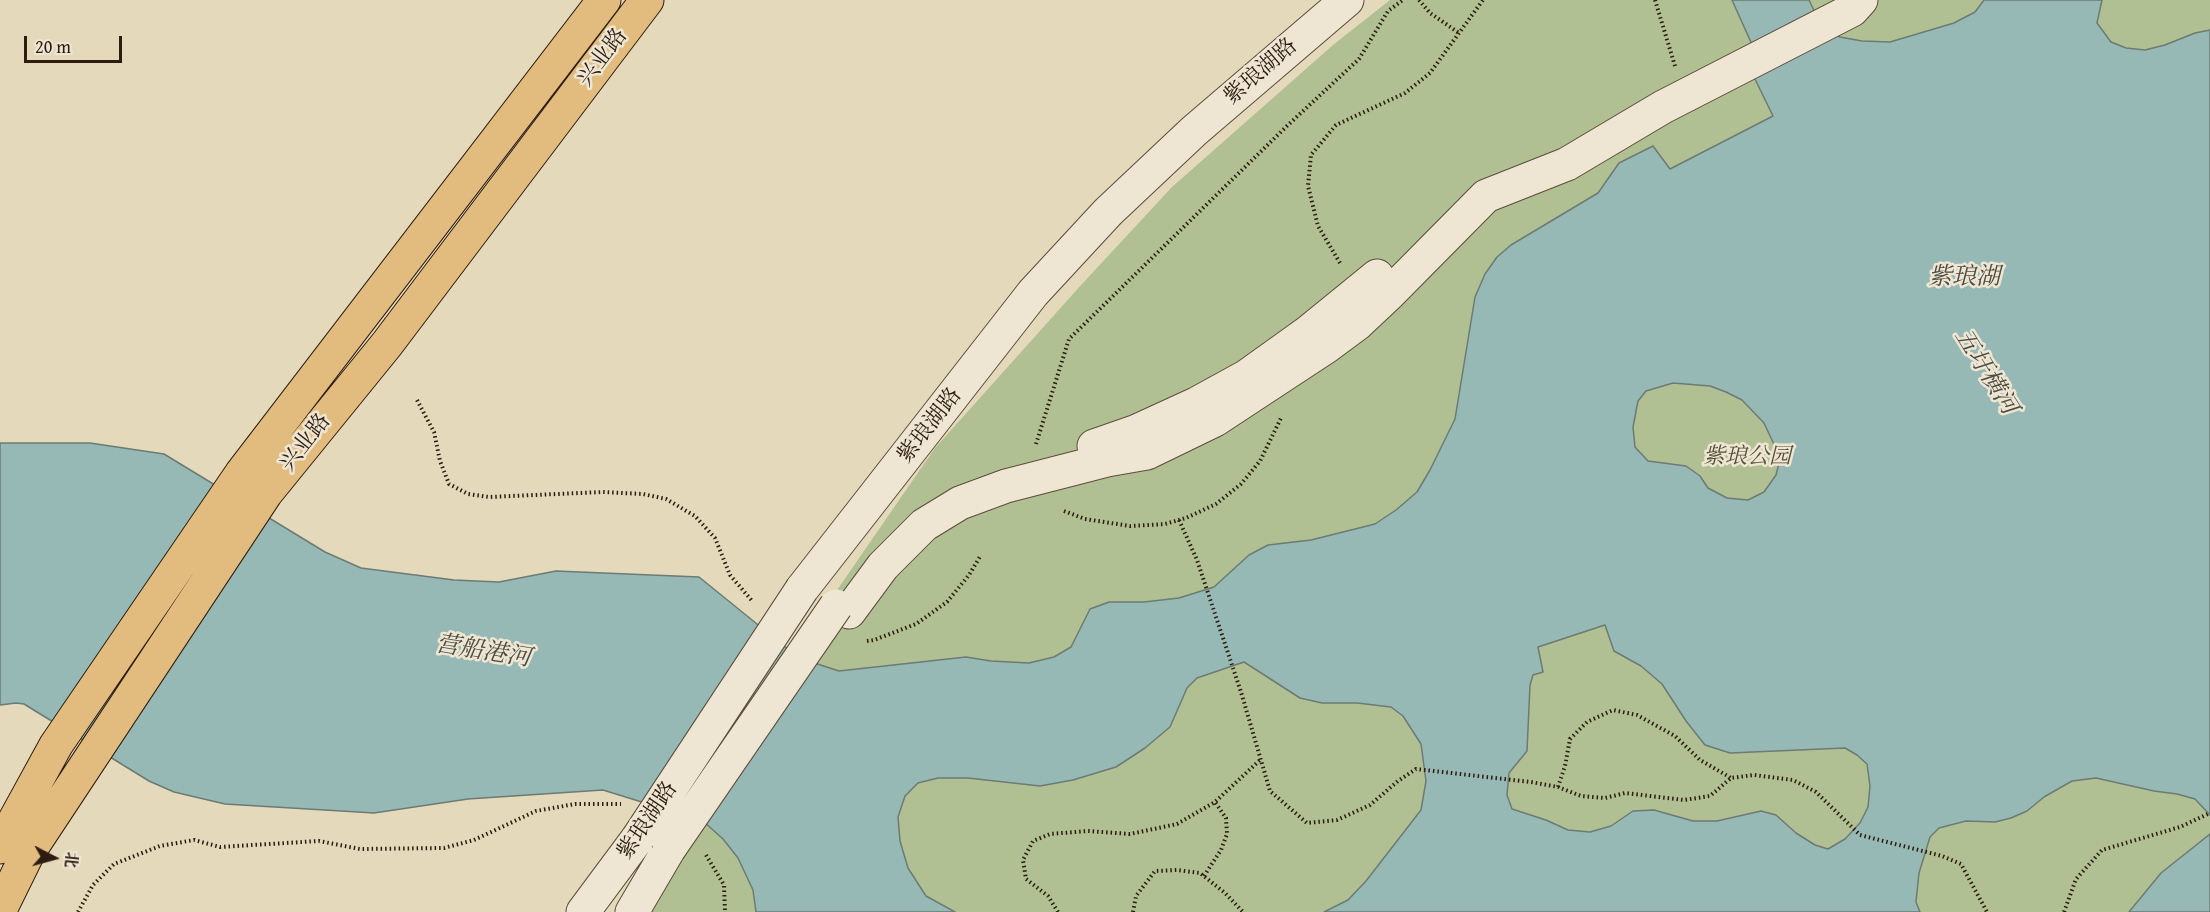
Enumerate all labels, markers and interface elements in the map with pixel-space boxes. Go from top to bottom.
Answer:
scale bar [27,24,124,62]
street label: 兴业路 [573,24,633,92]
text: 20 m [35,33,71,60]
street label: 紫琅湖路 [1219,33,1303,111]
water label: 紫琅湖 [1928,264,2000,292]
water label: 五圩横河 [1947,324,2023,420]
street label: 紫琅湖路 [893,383,967,469]
street label: 兴业路 [275,409,337,477]
park label: 紫琅公园 [1703,444,1791,470]
water label: 营船港河 [433,630,533,674]
street label: 紫琅湖路 [612,777,684,865]
north arrow [24,828,84,888]
text: 北 [59,851,85,869]

